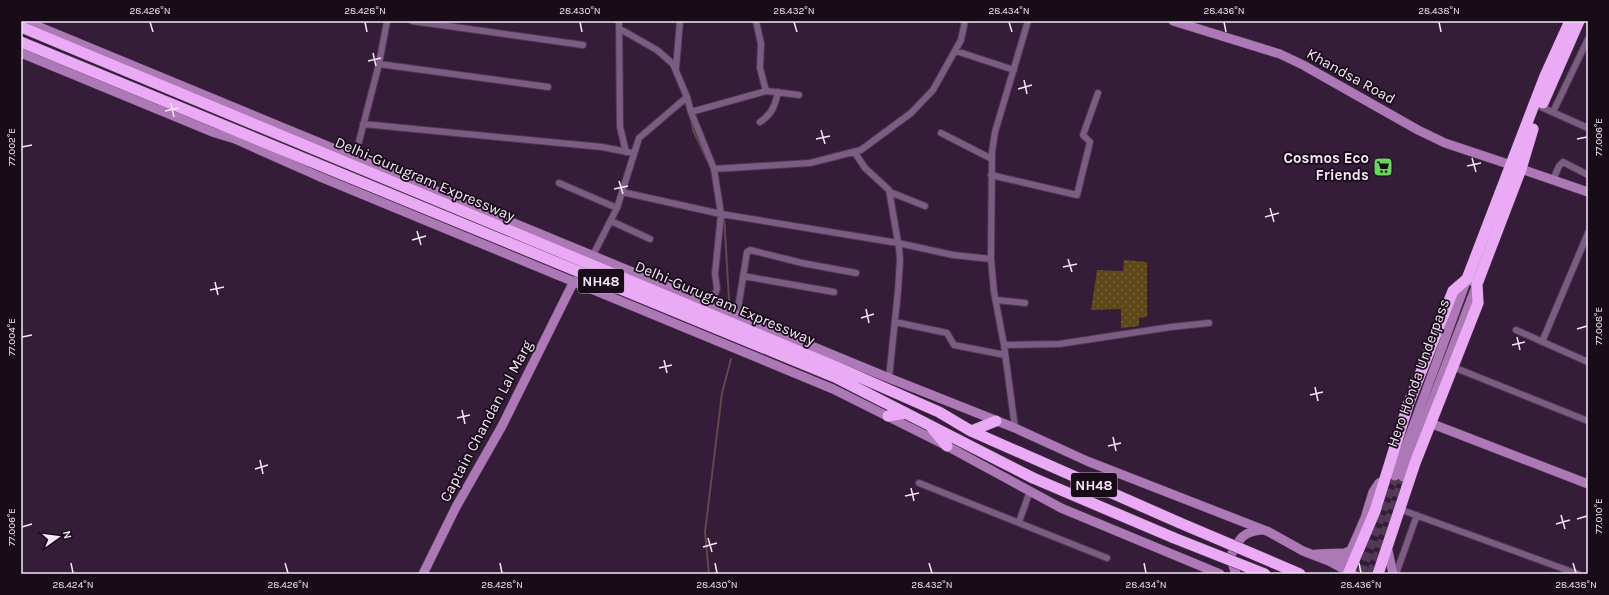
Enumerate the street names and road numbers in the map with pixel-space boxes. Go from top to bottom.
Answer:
street label: Khandsa Road [1304,44,1398,108]
street label: Delhi-Gurugram Expressway [332,133,518,225]
street label: Delhi-Gurugram Expressway [632,257,818,349]
road number: NH48 [578,269,624,293]
street label: Hero Honda Underpass [1383,296,1453,450]
street label: Captain Chandan Lal Marg [436,337,536,505]
road number: NH48 [1071,473,1117,497]

